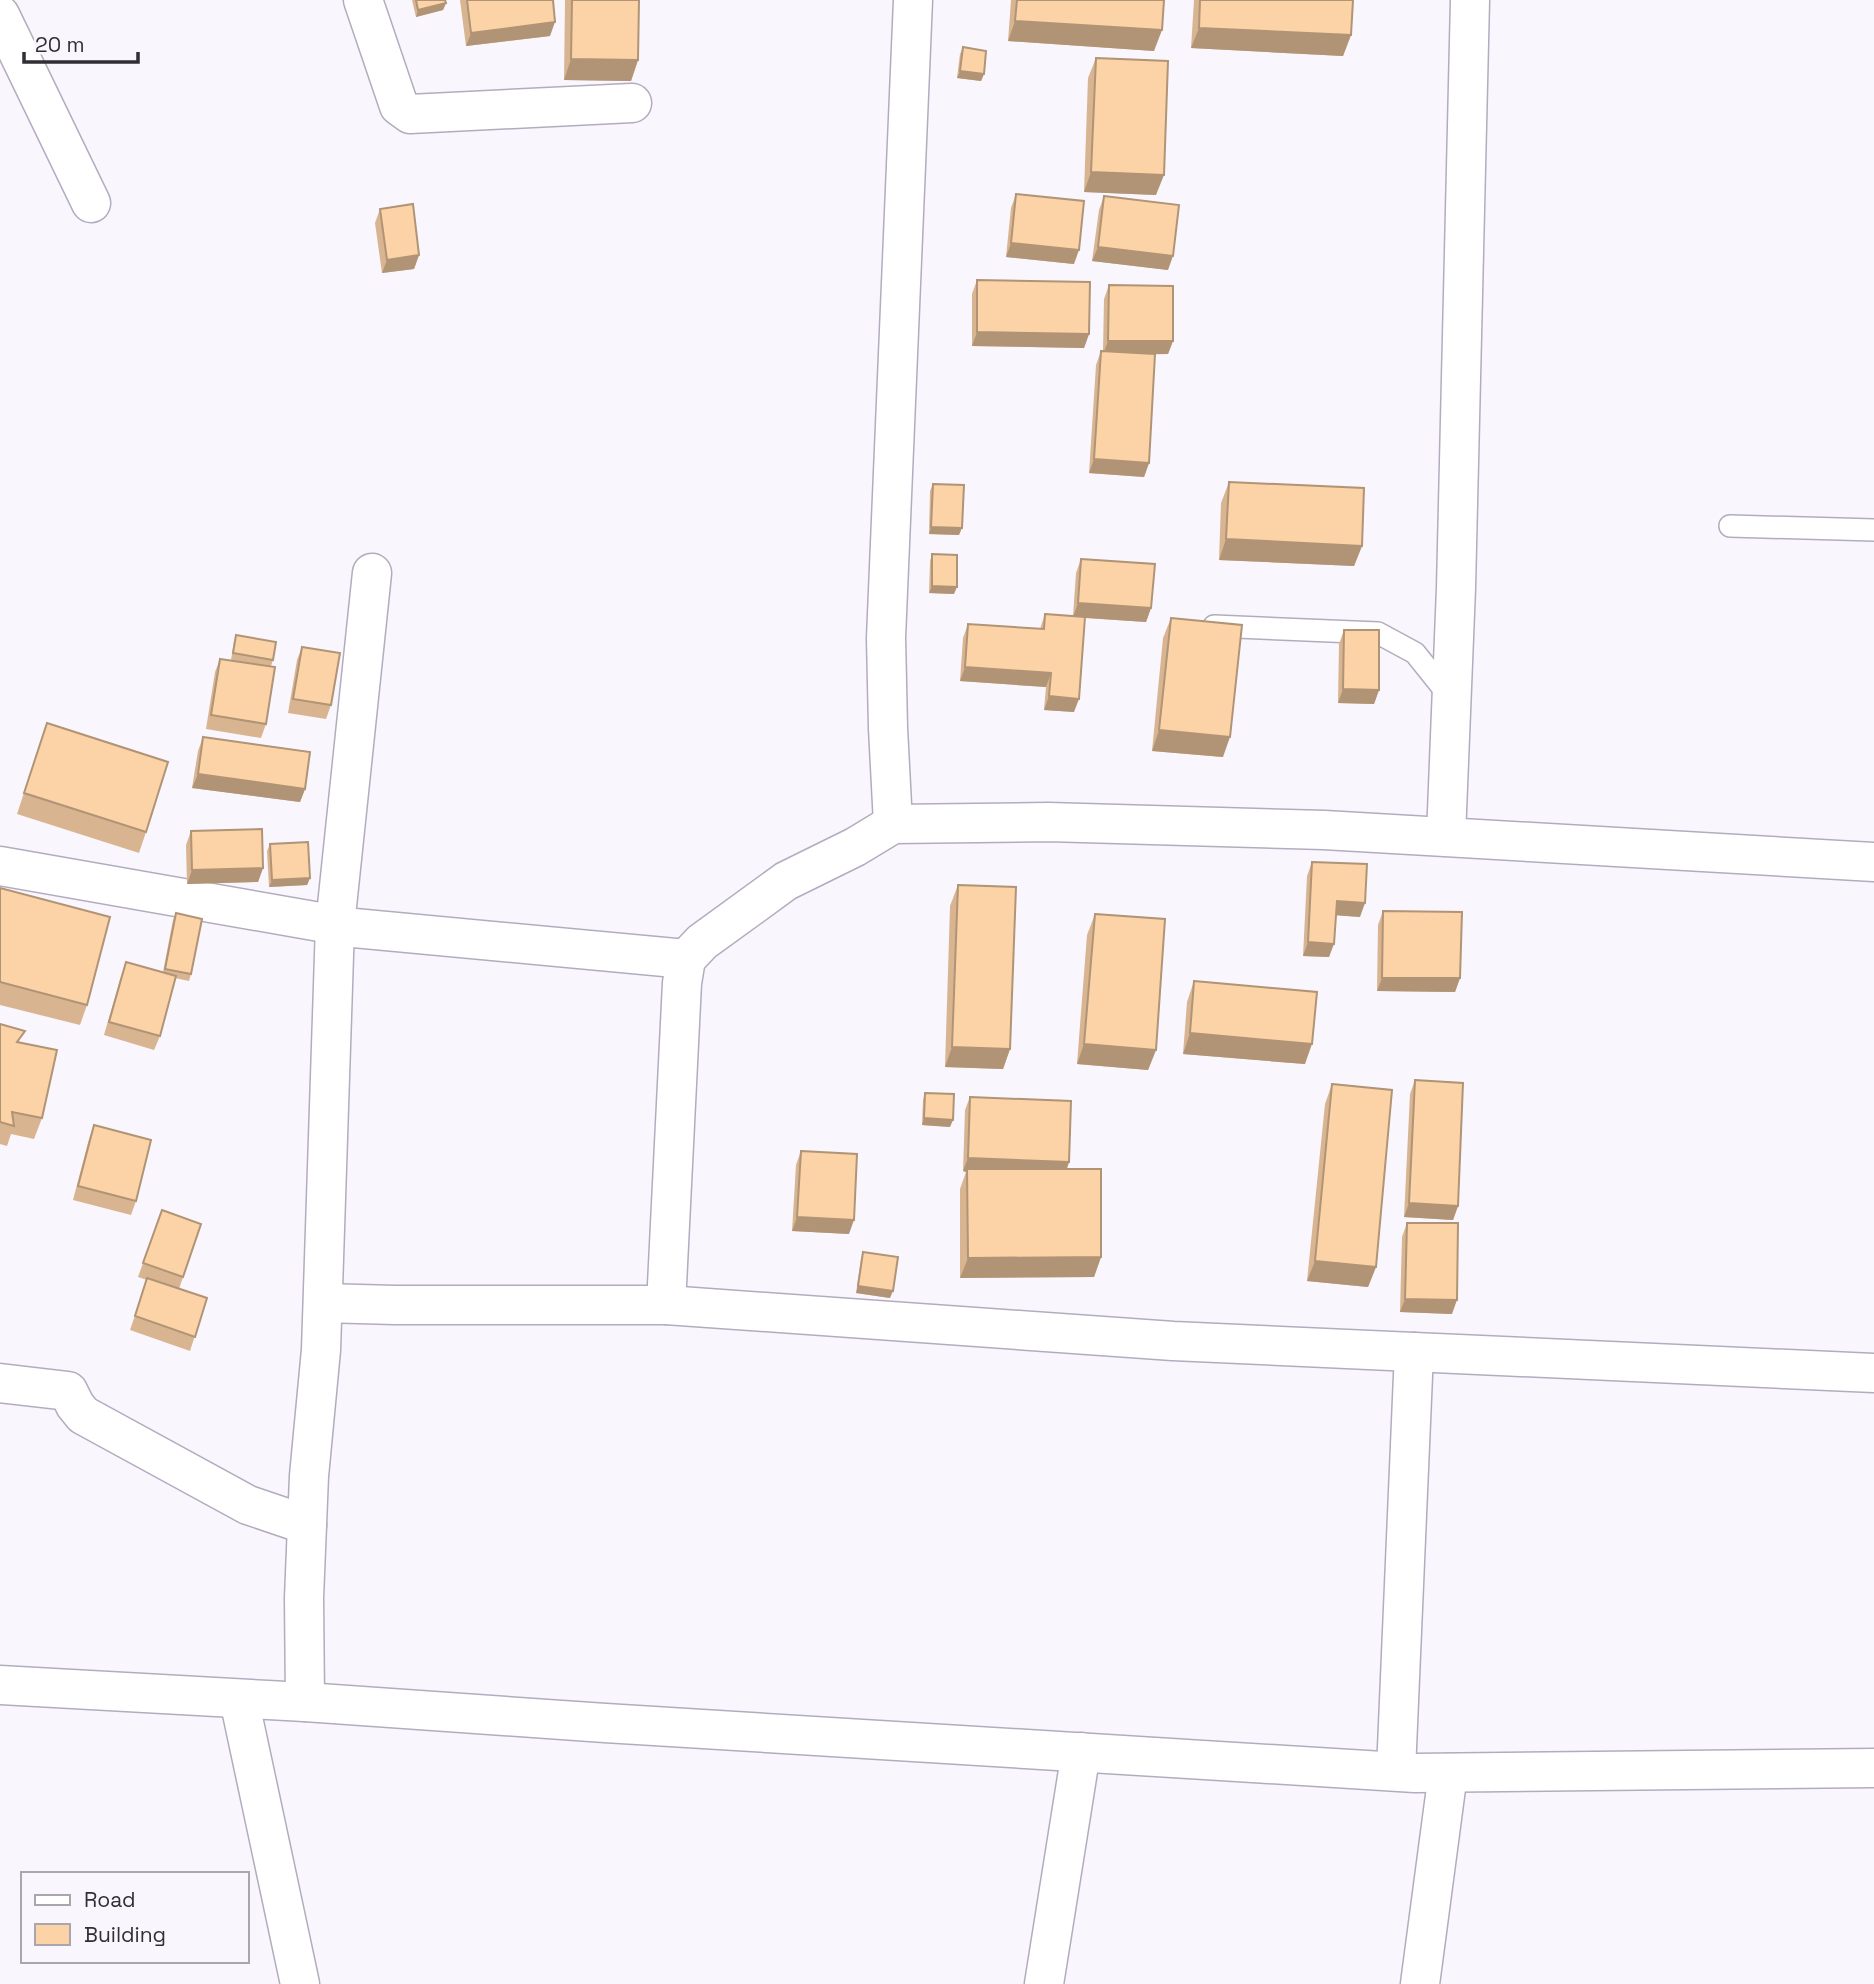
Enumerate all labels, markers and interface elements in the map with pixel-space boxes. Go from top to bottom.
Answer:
scale bar [24,21,138,65]
text: 20 m [35,31,85,58]
legend [21,1872,248,1963]
text: Road [84,1886,136,1913]
text: Building [84,1921,166,1948]

